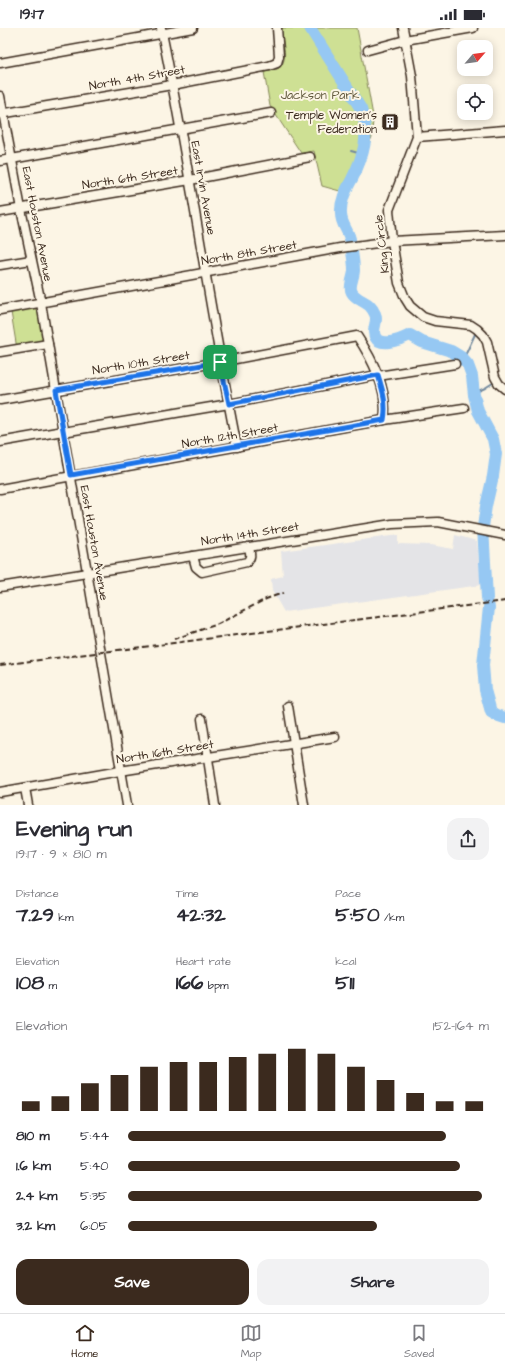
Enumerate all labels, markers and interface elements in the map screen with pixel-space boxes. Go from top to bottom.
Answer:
text: 19:17 [20,4,44,25]
north arrow [457,40,493,76]
map controls [457,40,493,120]
street label: North 4th Street [88,61,187,95]
button: locate [457,84,493,120]
park label: Jackson Park [281,87,360,104]
place label: Temple Women's Federation [286,107,377,138]
building icon: Temple Women's Federation [380,112,400,132]
street label: East Irvin Avenue [186,140,220,237]
street label: North 6th Street [81,162,179,194]
street label: East Houston Avenue [18,165,57,283]
street label: King Circle [370,213,395,274]
street label: North 8th Street [200,236,298,270]
pin [203,345,237,379]
street label: North 10th Street [91,347,191,379]
icon: arrive [209,351,231,373]
street label: North 12th Street [181,419,280,453]
street label: East Houston Avenue [76,484,113,602]
street label: North 14th Street [200,518,300,550]
street label: North 16th Street [115,736,215,768]
text: Evening run [16,814,132,845]
button: share [447,818,489,860]
text: 19:17 · 9 × 810 m [16,845,107,863]
text: Distance [16,886,59,901]
text: Time [176,886,199,901]
text: Pace [335,886,361,901]
text: 7.29 [16,901,54,929]
text: 42:32 [176,901,226,929]
text: 5:50 [335,901,380,929]
text: km [54,910,74,925]
text: /km [380,910,404,925]
text: Elevation [16,954,59,969]
text: Heart rate [176,954,231,969]
text: kcal [335,954,356,969]
text: 108 [16,969,44,997]
text: 166 [176,969,203,997]
text: 511 [335,969,355,997]
text: m [44,978,57,993]
text: bpm [203,978,229,993]
text: Elevation [16,1017,67,1035]
text: 152–164 m [433,1017,489,1035]
text: 810 m [16,1127,50,1145]
text: 5:44 [80,1127,109,1145]
text: 1.6 km [16,1157,51,1175]
text: 5:40 [80,1157,108,1175]
text: 2.4 km [16,1187,57,1205]
text: 5:35 [80,1187,107,1205]
text: 3.2 km [16,1217,55,1235]
text: 6:05 [80,1217,108,1235]
button: Save [16,1259,249,1305]
button: Share [257,1259,489,1305]
tab: Home [71,1322,98,1361]
tab: Map [240,1322,262,1361]
tab: Saved [404,1322,434,1361]

